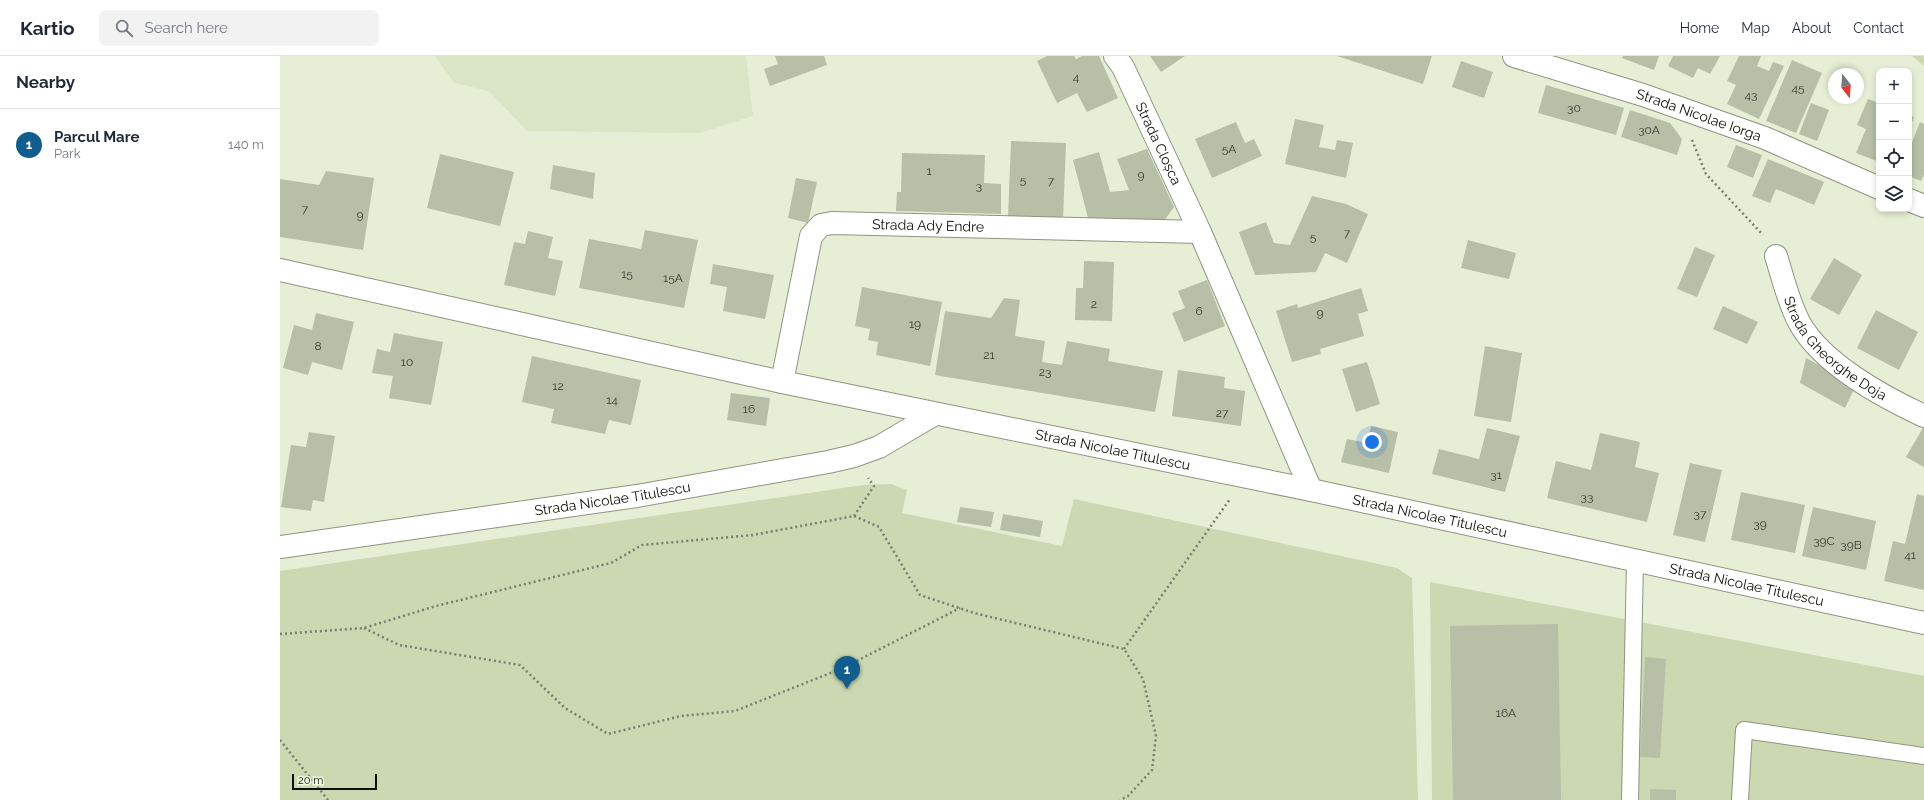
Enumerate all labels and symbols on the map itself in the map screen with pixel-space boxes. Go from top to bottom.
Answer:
north arrow [1828,68,1864,104]
house number: 4 [1073,70,1080,84]
house number: 45 [1791,81,1805,95]
street label: Strada Nicolae Iorga [1635,85,1763,144]
house number: 43 [1745,88,1757,102]
street label: Strada Cloșca [1133,100,1185,187]
house number: 30 [1567,101,1581,115]
house number: 30A [1638,123,1660,137]
house number: 5A [1222,142,1236,156]
house number: 1 [926,164,932,178]
house number: 9 [1137,168,1145,182]
house number: 5 [1020,173,1027,187]
house number: 7 [1048,174,1055,188]
house number: 3 [976,179,982,193]
house number: 7 [302,202,309,216]
house number: 9 [356,208,364,222]
street label: Strada Ady Endre [872,216,984,235]
house number: 7 [1344,226,1351,240]
house number: 5 [1310,230,1317,244]
house number: 15 [621,267,633,281]
house number: 15A [663,271,683,285]
street label: Strada Gheorghe Doja [1781,294,1889,403]
house number: 2 [1091,297,1097,311]
house number: 6 [1195,304,1203,318]
house number: 9 [1316,306,1324,320]
house number: 19 [909,317,921,331]
house number: 8 [314,339,322,353]
house number: 21 [983,348,995,362]
house number: 10 [401,355,413,369]
house number: 23 [1039,365,1051,379]
house number: 12 [552,379,564,393]
house number: 14 [606,393,618,407]
house number: 16 [743,402,755,416]
house number: 27 [1216,406,1229,420]
street label: Strada Nicolae Titulescu [1034,426,1192,473]
your location [1362,432,1382,452]
house number: 31 [1490,468,1502,482]
street label: Strada Nicolae Titulescu [533,479,692,519]
house number: 33 [1581,490,1593,504]
street label: Strada Nicolae Titulescu [1351,491,1509,540]
house number: 37 [1694,507,1707,521]
house number: 39 [1753,517,1767,531]
house number: 39C [1813,534,1835,548]
house number: 39B [1840,538,1862,552]
house number: 41 [1904,548,1916,562]
street label: Strada Nicolae Titulescu [1668,560,1825,609]
pin: 1 [834,656,860,689]
house number: 16A [1496,706,1516,720]
scale bar [292,772,377,791]

